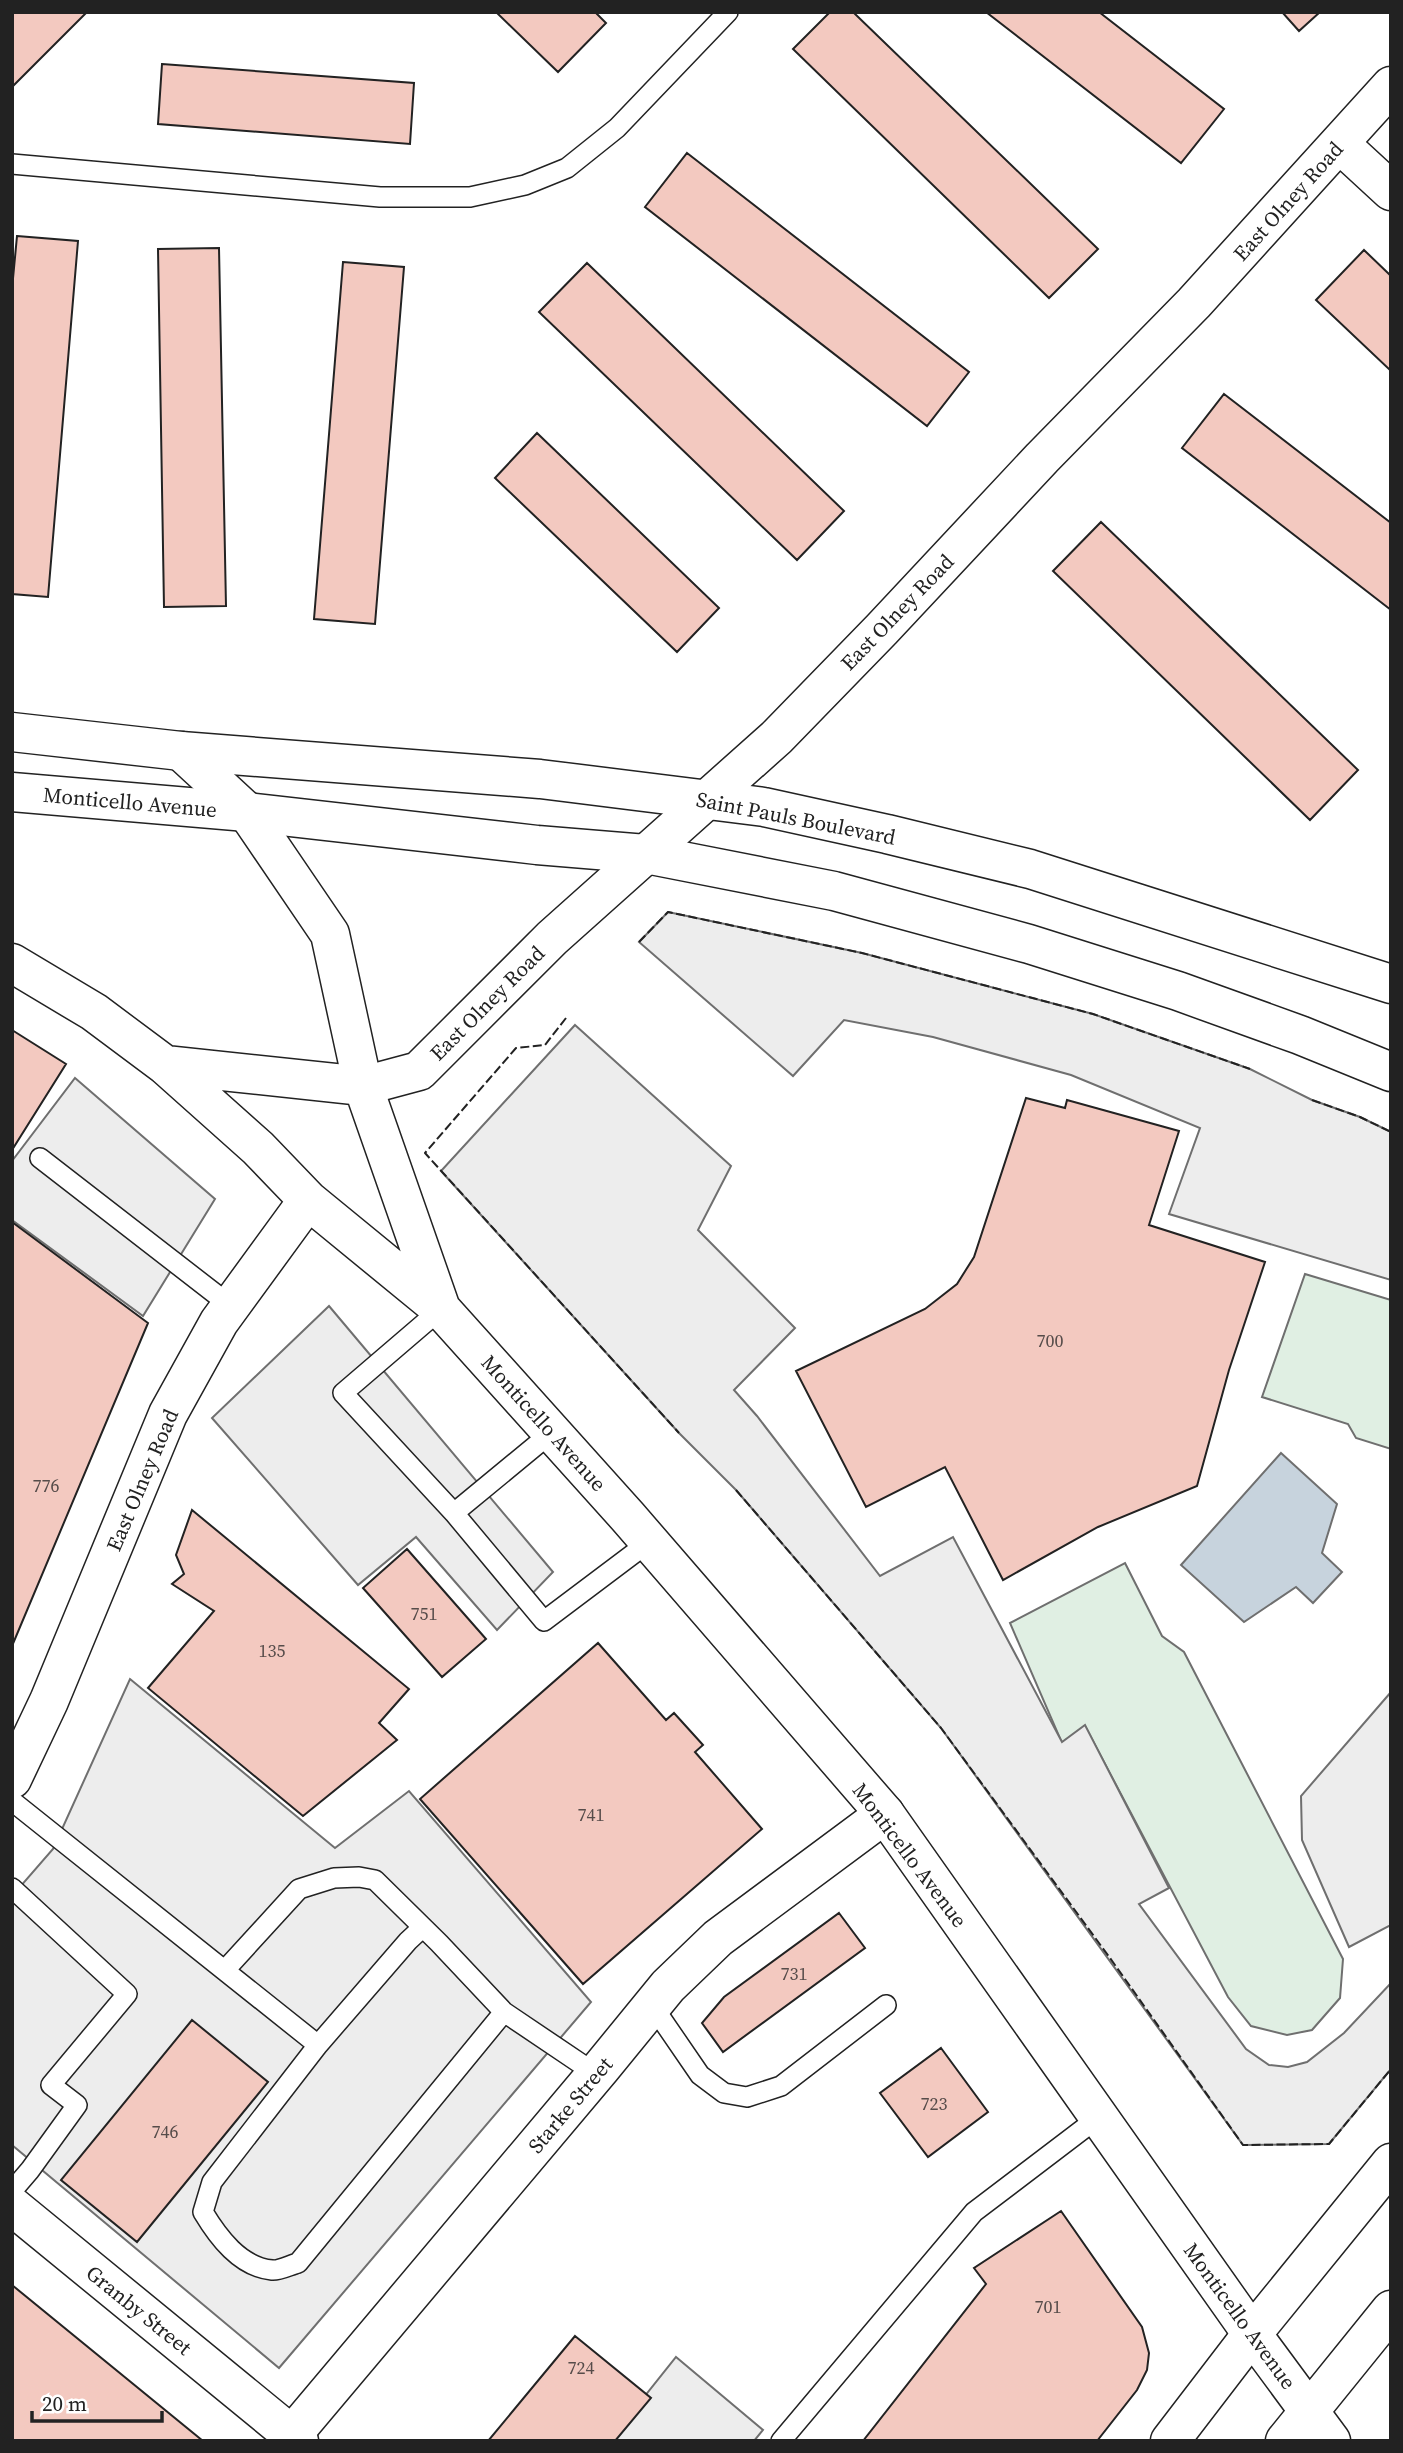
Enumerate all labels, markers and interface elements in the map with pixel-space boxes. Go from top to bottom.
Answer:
street label: East Olney Road [1226,135,1350,267]
street label: East Olney Road [834,547,960,677]
street label: Monticello Avenue [42,780,218,824]
street label: Saint Pauls Boulevard [694,784,898,852]
street label: East Olney Road [423,939,551,1067]
house number: 700 [1037,1328,1064,1353]
street label: Monticello Avenue [475,1348,613,1498]
street label: East Olney Road [99,1404,185,1556]
house number: 776 [33,1473,60,1498]
house number: 751 [411,1601,438,1626]
house number: 135 [259,1638,286,1663]
street label: Monticello Avenue [846,1777,974,1933]
house number: 741 [578,1802,605,1827]
house number: 731 [781,1961,808,1986]
street label: Starke Street [521,2051,619,2159]
house number: 723 [921,2091,948,2116]
house number: 746 [152,2119,179,2144]
street label: Monticello Avenue [1177,2237,1303,2395]
street label: Granby Street [80,2258,198,2362]
house number: 701 [1035,2294,1062,2319]
house number: 724 [568,2355,595,2380]
scale bar [32,2380,161,2424]
text: 20 m [42,2389,87,2418]

